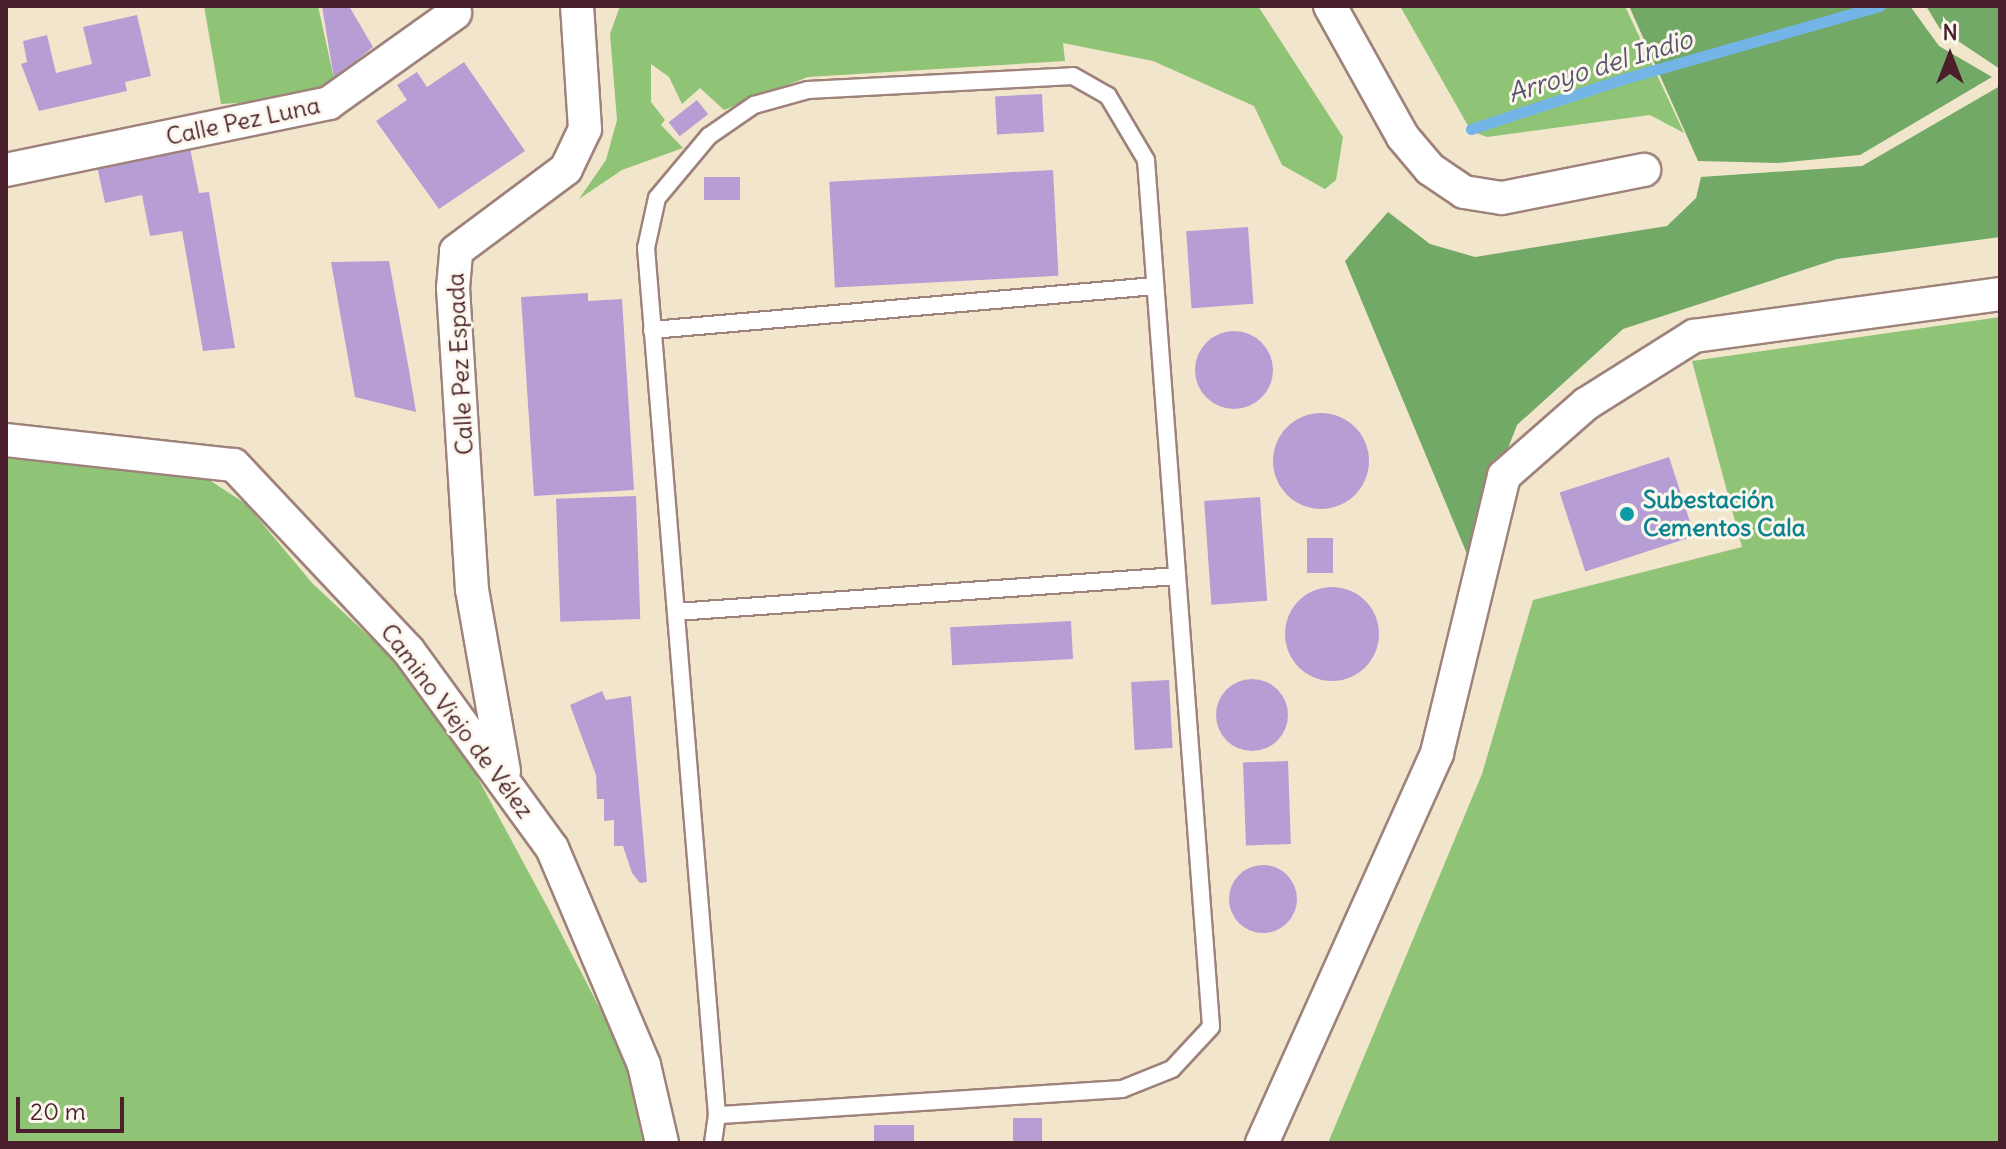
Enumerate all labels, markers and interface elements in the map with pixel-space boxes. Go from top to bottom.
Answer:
north arrow [1910,16,1990,96]
text: N [1942,18,1958,46]
water label: Arroyo del Indio [1504,23,1696,109]
street label: Calle Pez Luna [163,91,323,151]
street label: Calle Pez Espada [441,272,479,456]
place label: Subestación Cementos Cala [1643,486,1805,542]
marker: Subestación Cementos Cala [1618,505,1636,523]
street label: Camino Viejo de Vélez [374,618,540,824]
scale bar [20,1081,128,1131]
text: 20 m [30,1096,86,1126]

